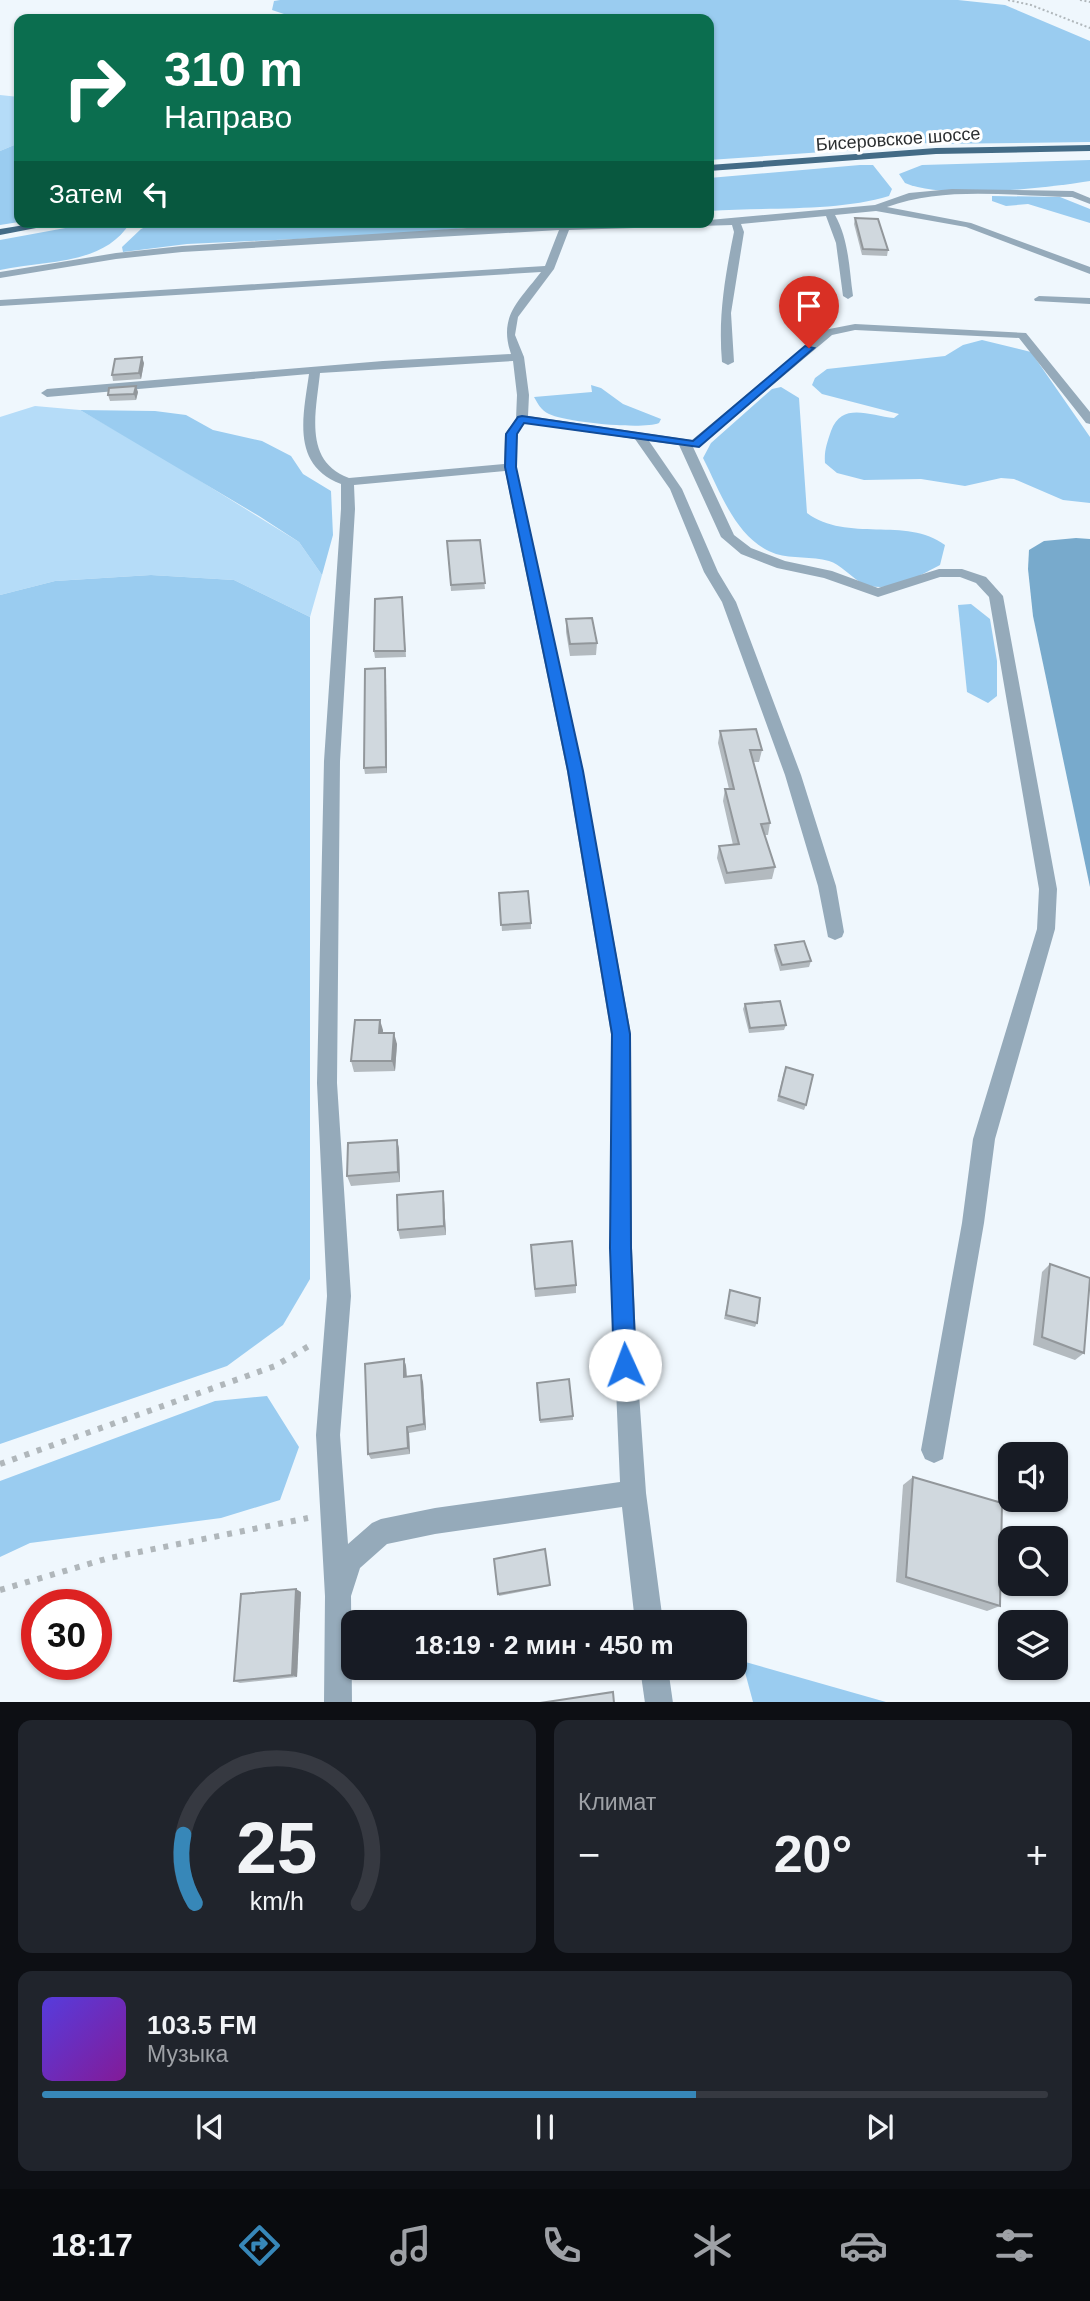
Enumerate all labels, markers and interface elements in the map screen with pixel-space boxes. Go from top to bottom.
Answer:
icon: right [49,42,140,133]
text: 310 m [164,42,303,96]
text: Направо [164,99,292,135]
street label: Бисеровское шоссе [815,123,981,155]
icon: left [137,175,175,213]
text: Затем [49,179,123,209]
pin [779,276,839,348]
icon: arrive [790,287,828,325]
position arrow [588,1328,662,1402]
map controls [998,1442,1068,1680]
button: sound [998,1442,1068,1512]
button: search [998,1526,1068,1596]
speed limit sign: 30 [21,1589,112,1680]
button: layers [998,1610,1068,1680]
text: 18:19 · 2 мин · 450 m [414,1630,674,1660]
text: Климат [578,1789,656,1815]
text: 25 [237,1807,317,1888]
text: 20° [774,1825,852,1883]
text: − [578,1834,600,1876]
text: + [1026,1834,1048,1876]
text: km/h [250,1886,304,1914]
text: 103.5 FM [147,2010,257,2040]
text: Музыка [147,2041,228,2067]
icon: previous [191,2108,229,2146]
icon: pause [526,2108,564,2146]
icon: next [861,2108,899,2146]
icon: directions [235,2221,284,2270]
icon: music [386,2221,435,2270]
icon: phone [537,2221,586,2270]
icon: climate [688,2221,737,2270]
icon: car [839,2221,888,2270]
icon: filters [990,2221,1039,2270]
text: 18:17 [51,2227,133,2263]

